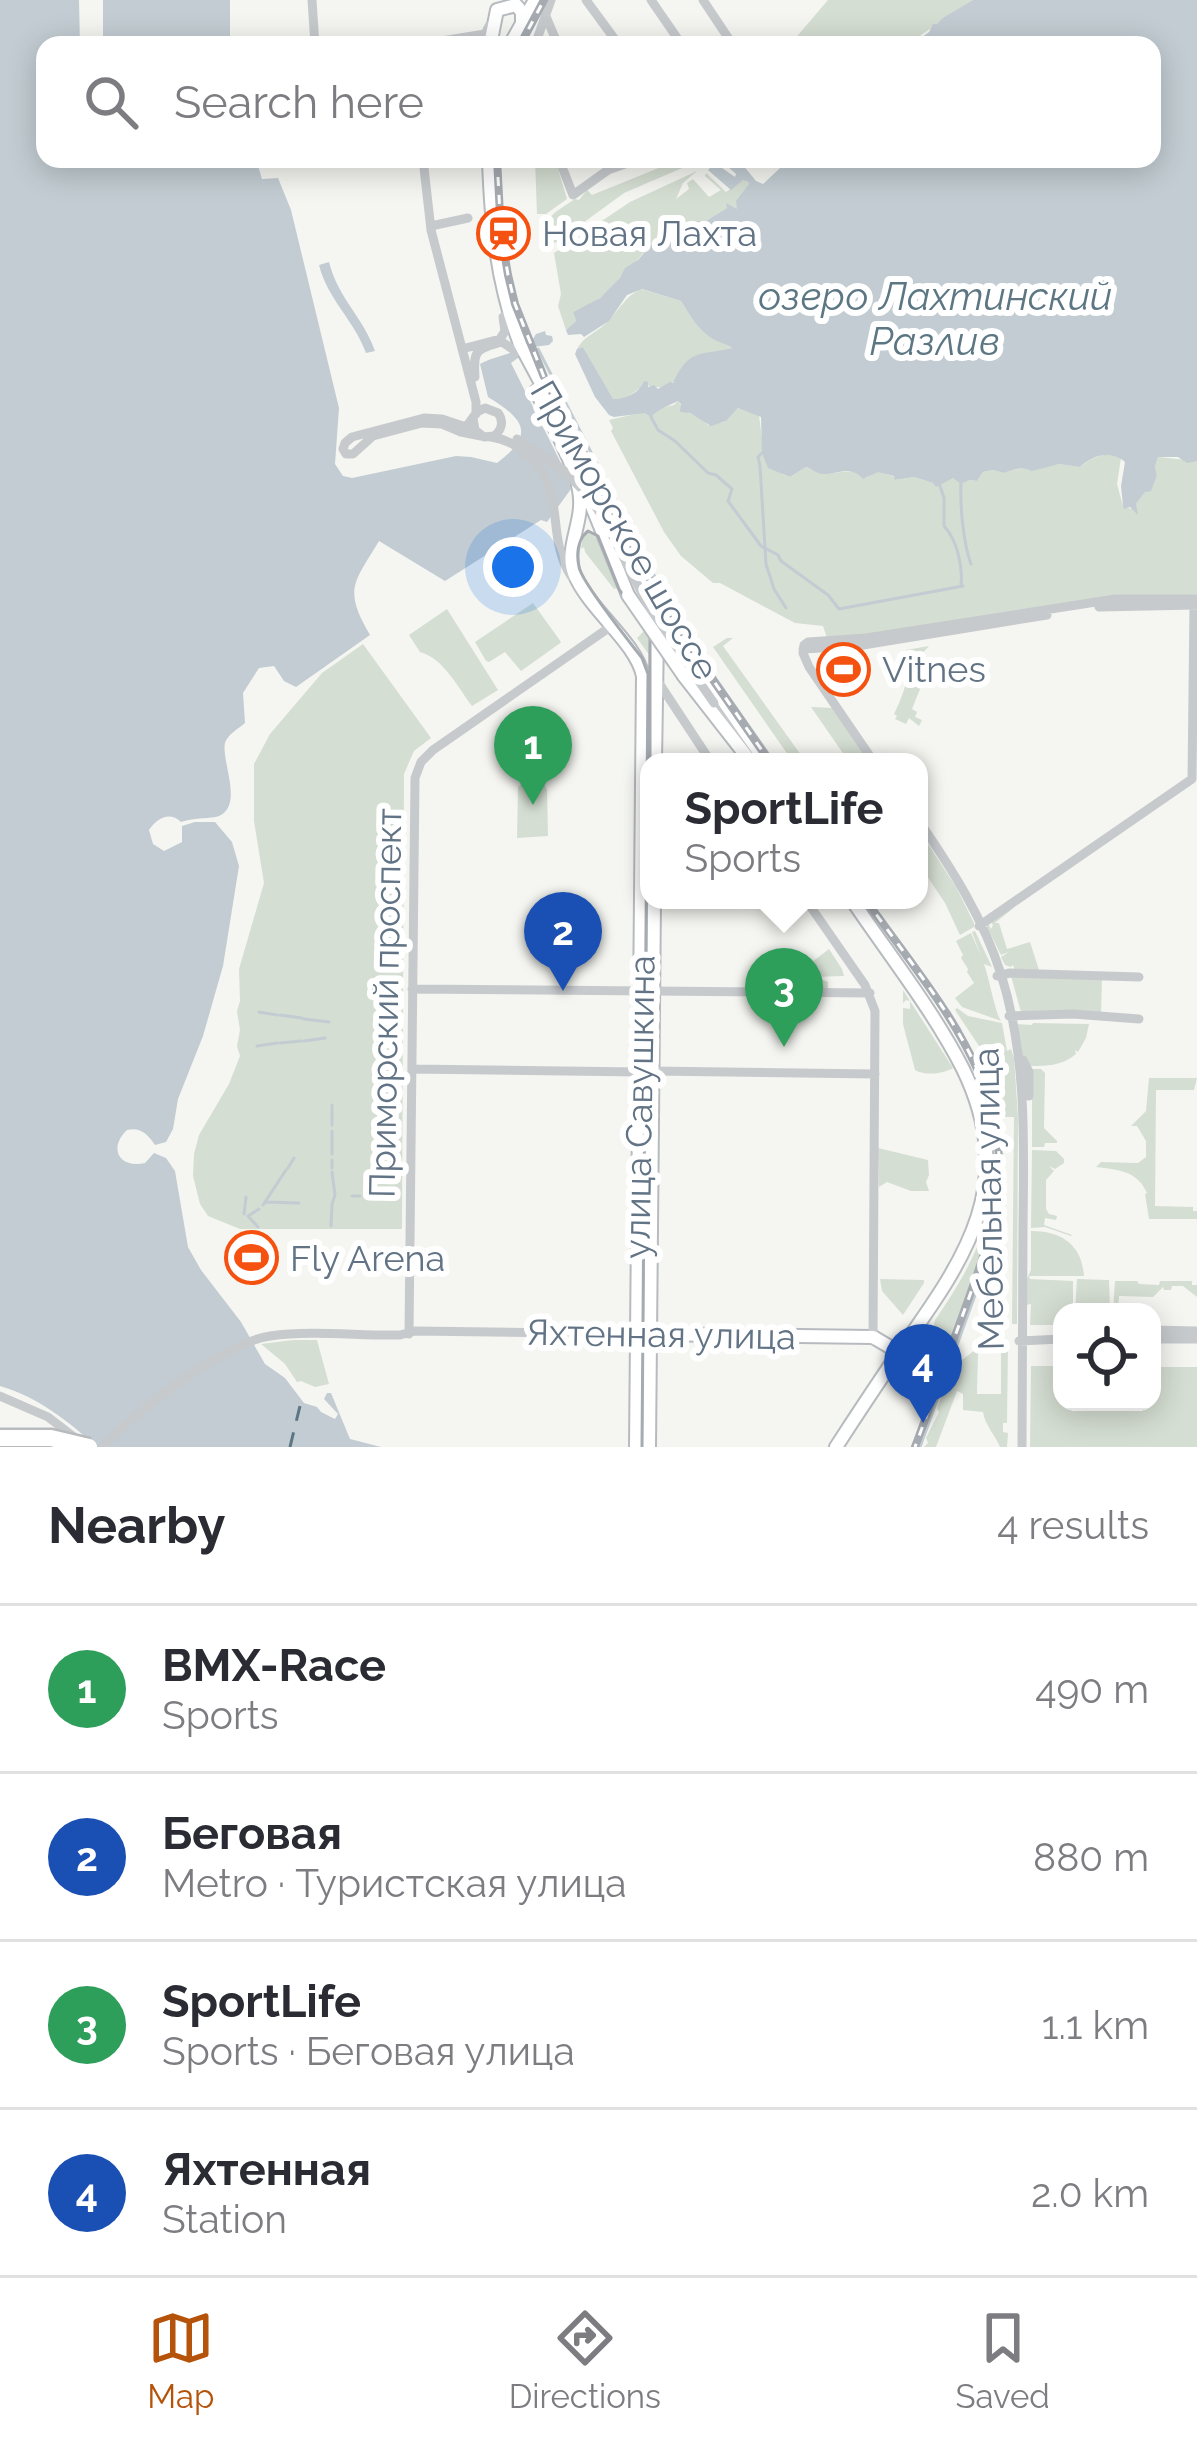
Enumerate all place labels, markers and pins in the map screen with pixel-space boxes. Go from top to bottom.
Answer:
station icon: Новая Лахта [475,205,531,261]
place label: Новая Лахта [542,212,757,254]
sports icon: Vitnes [815,641,871,697]
place label: Vitnes [882,648,986,690]
pin: 1 [494,706,572,805]
pin: 2 [524,892,602,991]
pin: 3 [745,948,823,1047]
sports icon: Fly Arena [223,1230,279,1286]
place label: Fly Arena [290,1237,445,1279]
pin: 4 [884,1324,962,1423]

